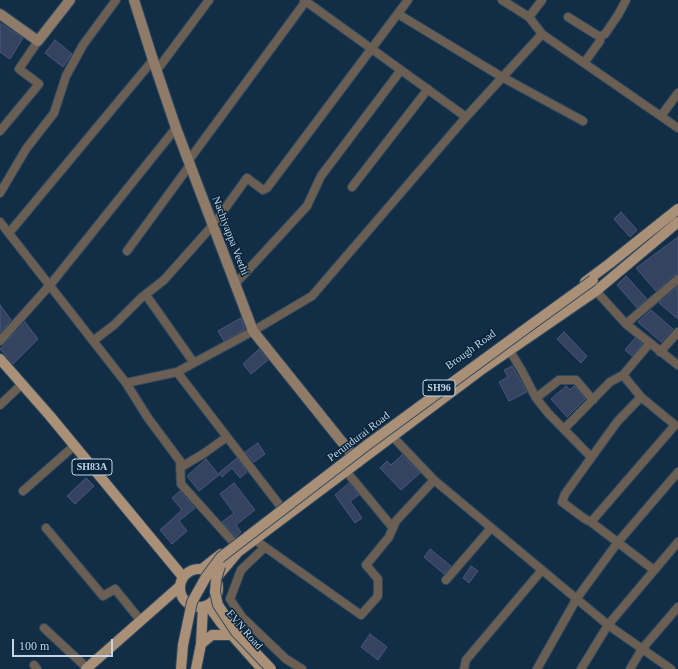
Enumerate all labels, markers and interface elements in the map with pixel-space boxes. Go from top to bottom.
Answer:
street label: Nachiyappa Veethi [209,195,251,277]
street label: Brough Road [443,327,499,373]
road number: SH96 [423,380,455,396]
street label: Perundurai Road [325,409,393,465]
road number: SH83A [72,459,112,475]
street label: EVN Road [223,607,265,653]
scale bar [14,631,115,657]
text: 100 m [19,639,49,653]

